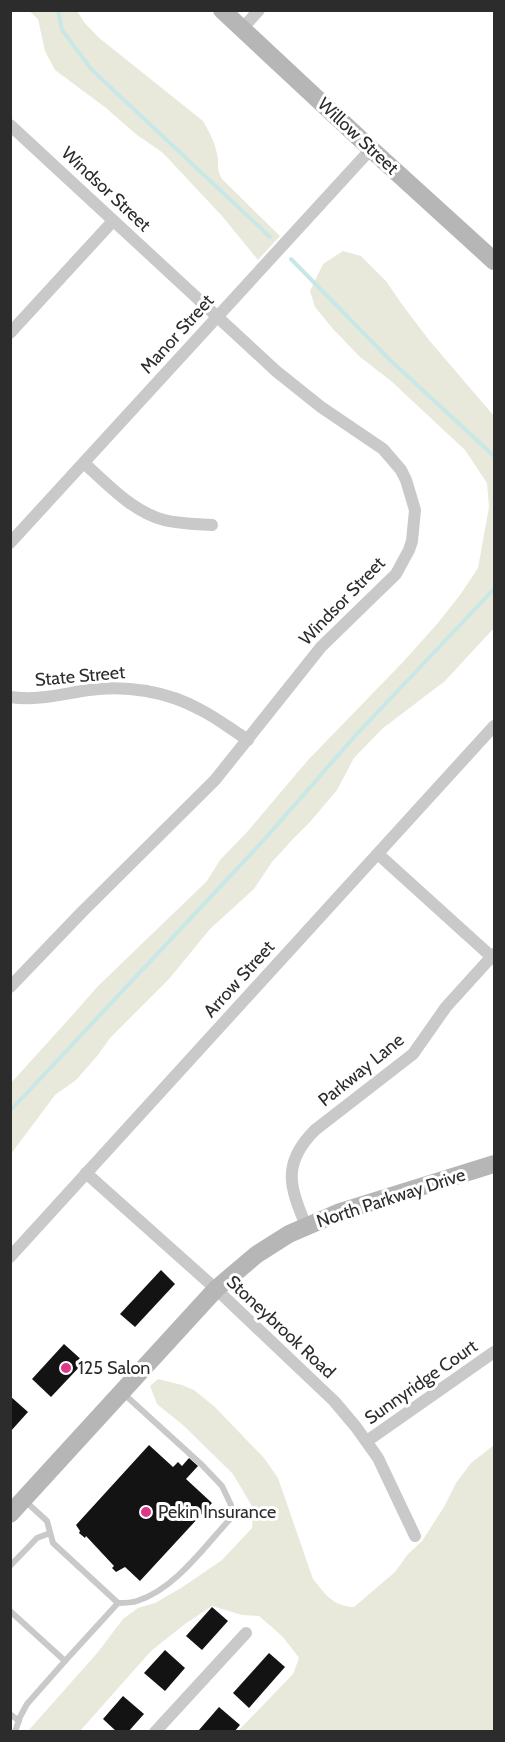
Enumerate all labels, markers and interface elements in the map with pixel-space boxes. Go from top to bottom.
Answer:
street label: Willow Street [313,93,403,179]
street label: Windsor Street [57,142,155,236]
street label: Manor Street [136,290,218,378]
street label: Windsor Street [294,552,390,650]
street label: State Street [34,661,126,691]
street label: Arrow Street [199,936,279,1022]
street label: Parkway Lane [314,1029,408,1111]
street label: North Parkway Drive [314,1164,468,1232]
street label: Stoneybrook Road [222,1271,340,1383]
street label: Sunnyridge Court [360,1335,482,1429]
place label: 125 Salon [78,1357,150,1379]
marker: 125 Salon [59,1361,73,1375]
place label: Pekin Insurance [158,1501,276,1523]
marker: Pekin Insurance [139,1505,153,1519]

